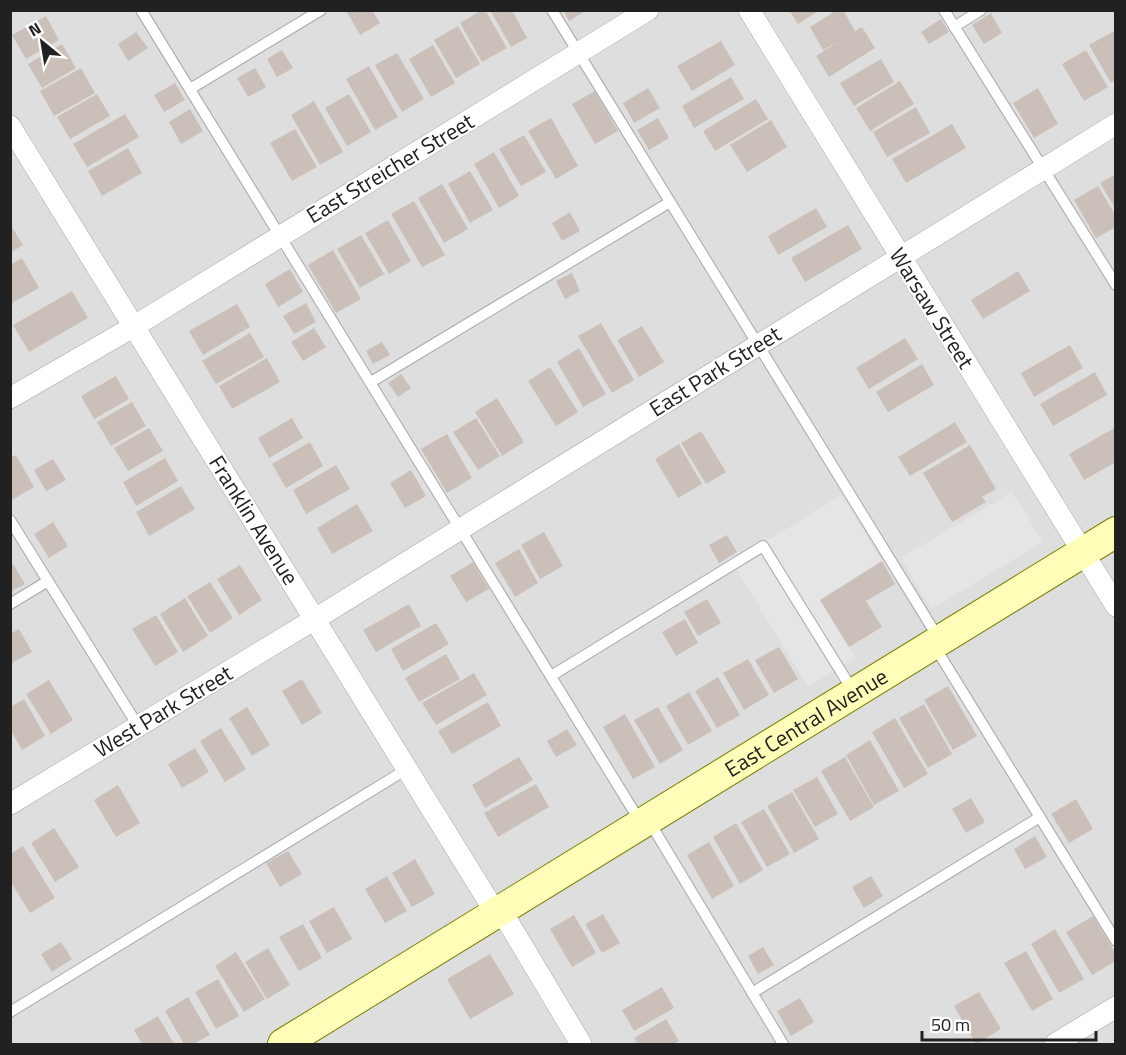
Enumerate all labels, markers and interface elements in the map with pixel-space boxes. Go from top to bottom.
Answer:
north arrow [12,12,72,72]
text: N [24,16,45,42]
street label: East Streicher Street [300,104,481,232]
street label: Warsaw Street [881,241,983,375]
street label: East Park Street [643,317,788,425]
street label: Franklin Avenue [201,448,307,592]
street label: West Park Street [87,656,239,766]
street label: East Central Avenue [718,659,894,786]
scale bar [922,1004,1096,1042]
text: 50 m [931,1011,970,1038]

